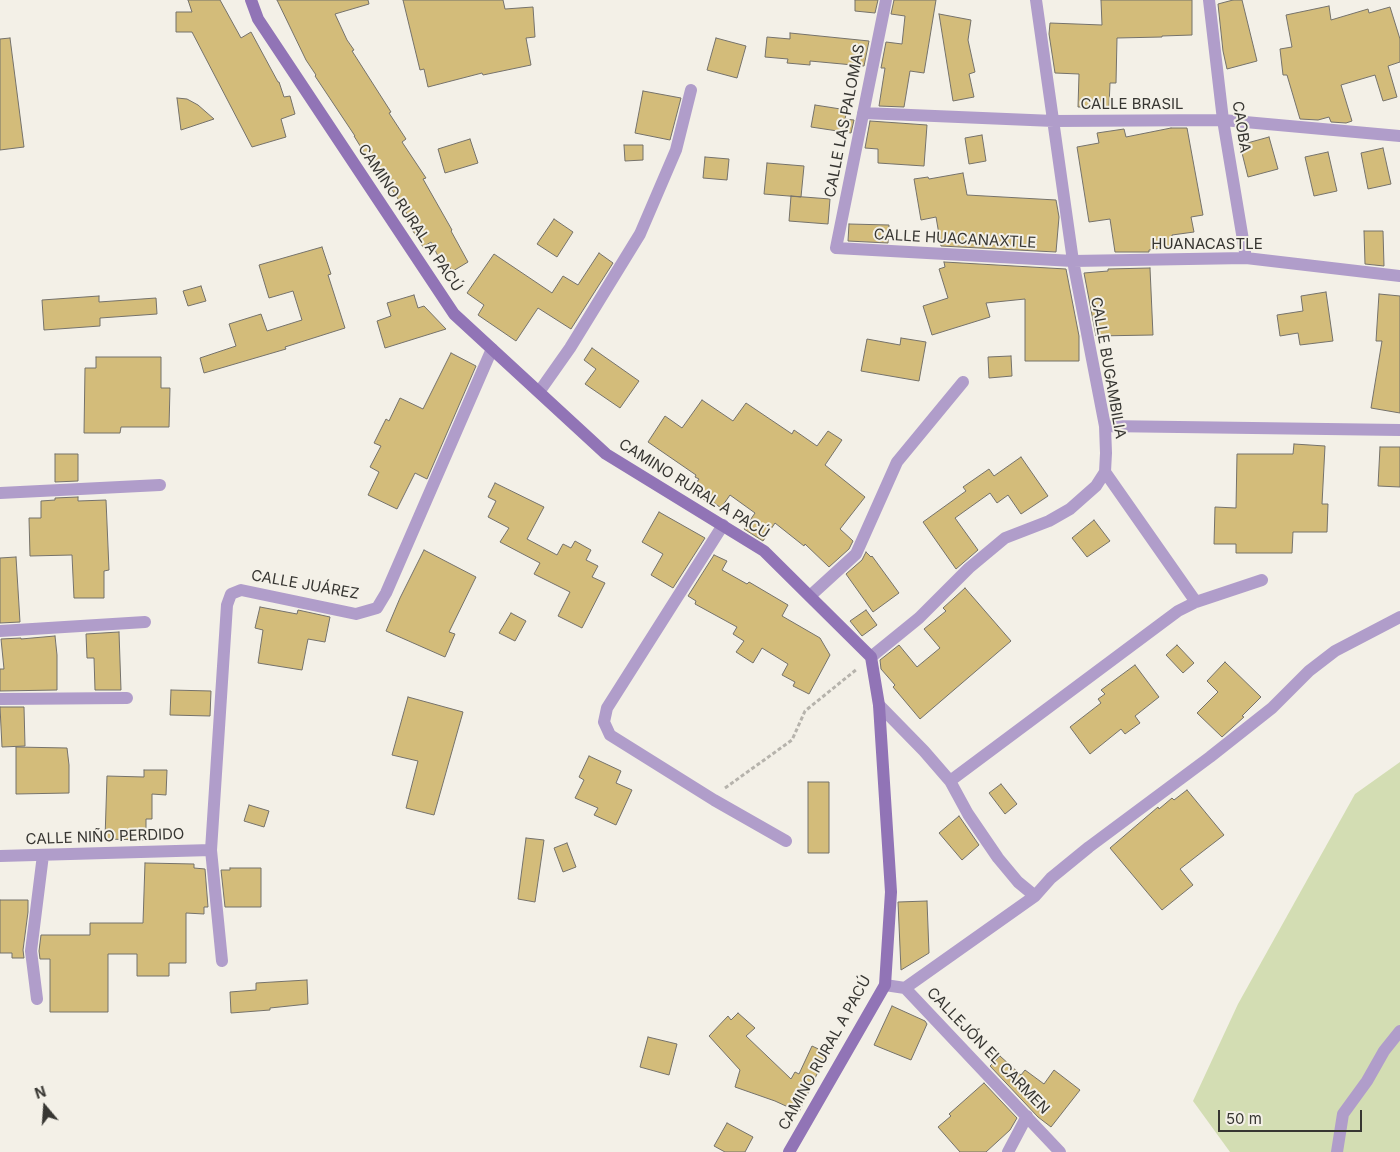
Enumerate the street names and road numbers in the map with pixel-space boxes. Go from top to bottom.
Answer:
street label: CALLE LAS PALOMAS [821,43,869,199]
street label: CALLE BRASIL [1080,95,1184,113]
street label: CAOBA [1228,100,1254,154]
street label: CAMINO RURAL A PACÚ [354,141,466,295]
street label: CALLE HUACANAXTLE [873,226,1037,252]
street label: HUANACASTLE [1151,235,1263,253]
street label: CALLE BUGAMBILIA [1087,296,1129,440]
street label: CAMINO RURAL A PACÚ [615,435,773,543]
street label: CALLE JUÁREZ [250,567,360,603]
street label: CALLE NIÑO PERDIDO [25,825,185,849]
street label: CAMINO RURAL A PACÚ [775,973,875,1133]
street label: CALLEJÓN EL CARMEN [923,984,1053,1118]

